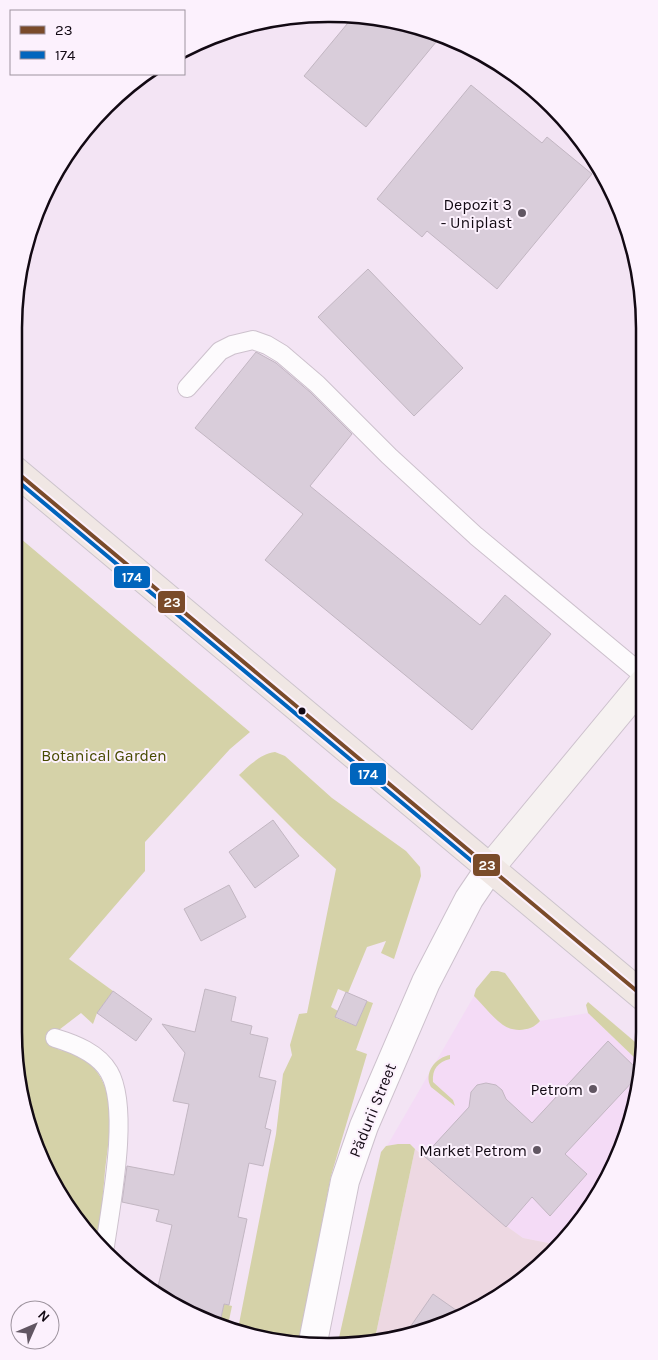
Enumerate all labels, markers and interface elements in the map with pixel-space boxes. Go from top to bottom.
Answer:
legend [10,10,185,75]
text: 23 [55,21,73,39]
text: 174 [55,46,76,64]
place label: Depozit 3 - Uniplast [441,195,512,232]
marker: Depozit 3 - Uniplast [516,207,528,219]
line badge: 174 [113,565,151,589]
text: 174 [122,569,143,586]
line badge: 23 [157,590,186,614]
text: 23 [163,594,181,611]
unlabelled marker [297,706,307,716]
park label: Botanical Garden [41,746,167,765]
line badge: 174 [349,762,387,786]
text: 174 [358,766,379,783]
line badge: 23 [472,853,501,877]
text: 23 [478,857,496,874]
street label: Pădurii Street [345,1060,400,1160]
place label: Petrom [530,1080,583,1099]
marker: Petrom [587,1083,599,1095]
place label: Market Petrom [419,1141,527,1160]
marker: Market Petrom [531,1144,543,1156]
north arrow [10,1300,60,1350]
text: N [34,1307,53,1326]

